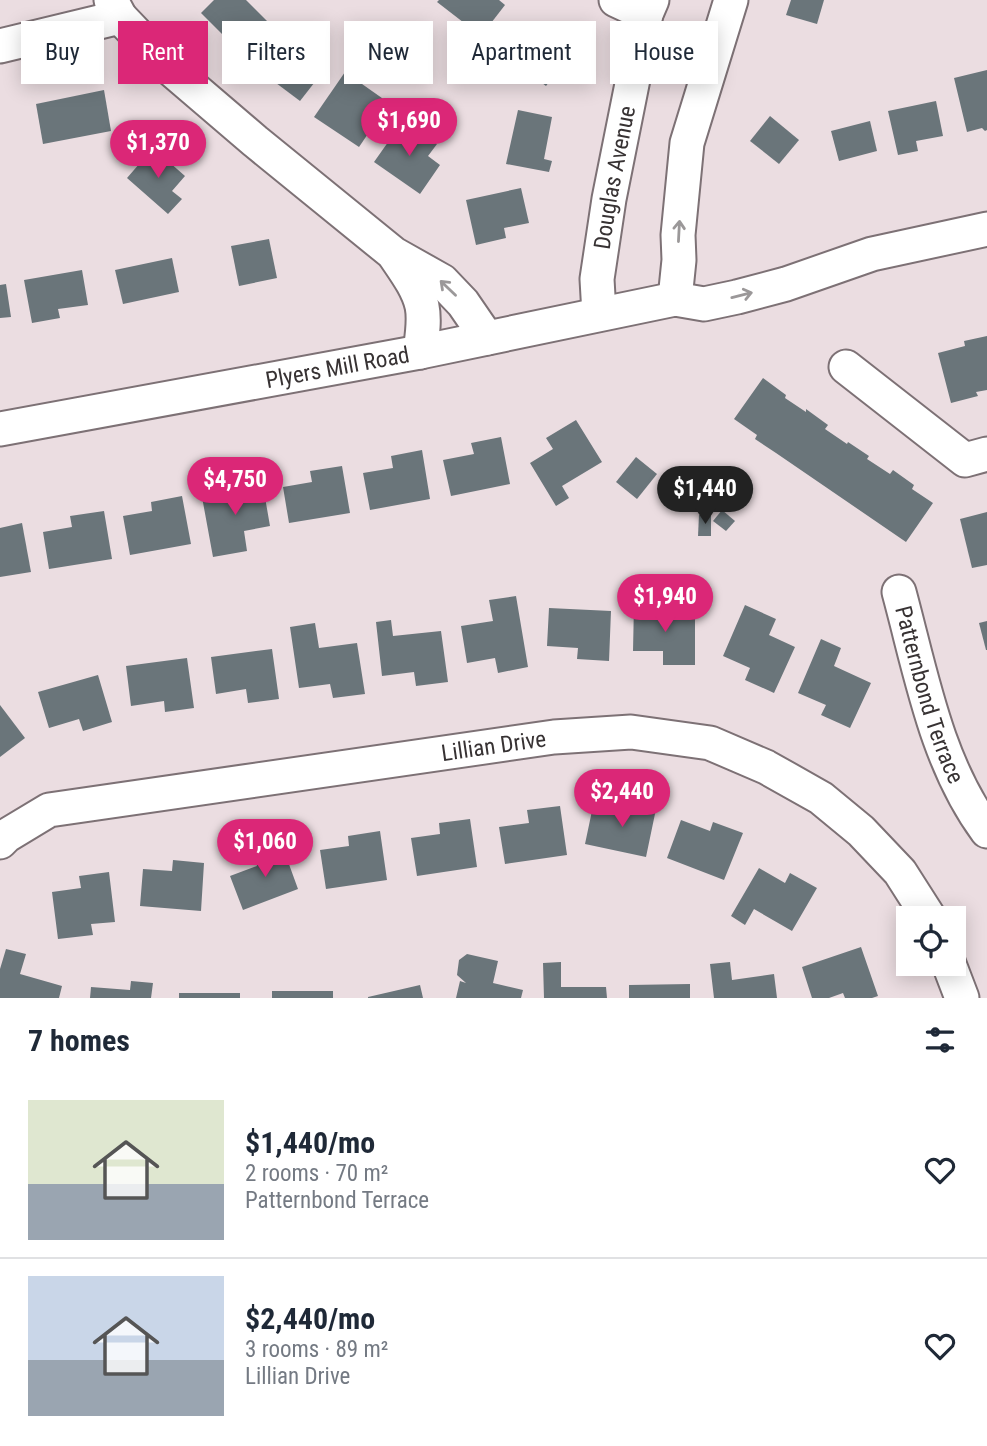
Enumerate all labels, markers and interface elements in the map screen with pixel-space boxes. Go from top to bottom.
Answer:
chip: Buy [21,21,104,84]
chip: Rent [118,21,208,84]
chip: Filters [222,21,330,84]
chip: New [344,21,433,84]
chip: Apartment [447,21,596,84]
chip: House [610,21,718,84]
pin: $1,690 [352,99,466,158]
street label: Douglas Avenue [589,104,641,251]
text: $1,690 [377,107,441,134]
pin: $1,370 [101,120,215,180]
text: $1,370 [126,129,190,156]
one-way arrow [673,220,686,243]
one-way arrow [439,279,456,296]
one-way arrow [730,288,752,301]
street label: Plyers Mill Road [263,341,412,394]
pin: $4,750 [178,458,292,517]
text: $4,750 [203,466,267,493]
pin: $1,440 [648,466,762,526]
text: $1,440 [673,475,737,502]
pin: $1,940 [608,574,722,634]
text: $1,940 [633,583,697,610]
street label: Patternbond Terrace [889,603,969,788]
street label: Lillian Drive [440,725,548,767]
pin: $2,440 [565,770,679,829]
text: $2,440 [590,778,654,805]
pin: $1,060 [208,820,322,879]
text: $1,060 [233,828,297,855]
map controls [896,906,966,976]
button: locate [896,906,966,976]
icon: filters [921,1021,959,1059]
text: 7 homes [28,1023,130,1058]
text: $1,440/mo [245,1125,375,1160]
icon: home [84,1128,168,1212]
icon: heart [921,1151,959,1189]
text: 2 rooms · 70 m² [245,1160,388,1187]
text: Patternbond Terrace [245,1187,429,1214]
text: $2,440/mo [245,1301,375,1336]
icon: home [84,1304,168,1388]
icon: heart [921,1327,959,1365]
text: 3 rooms · 89 m² [245,1336,388,1363]
text: Lillian Drive [245,1363,350,1390]

